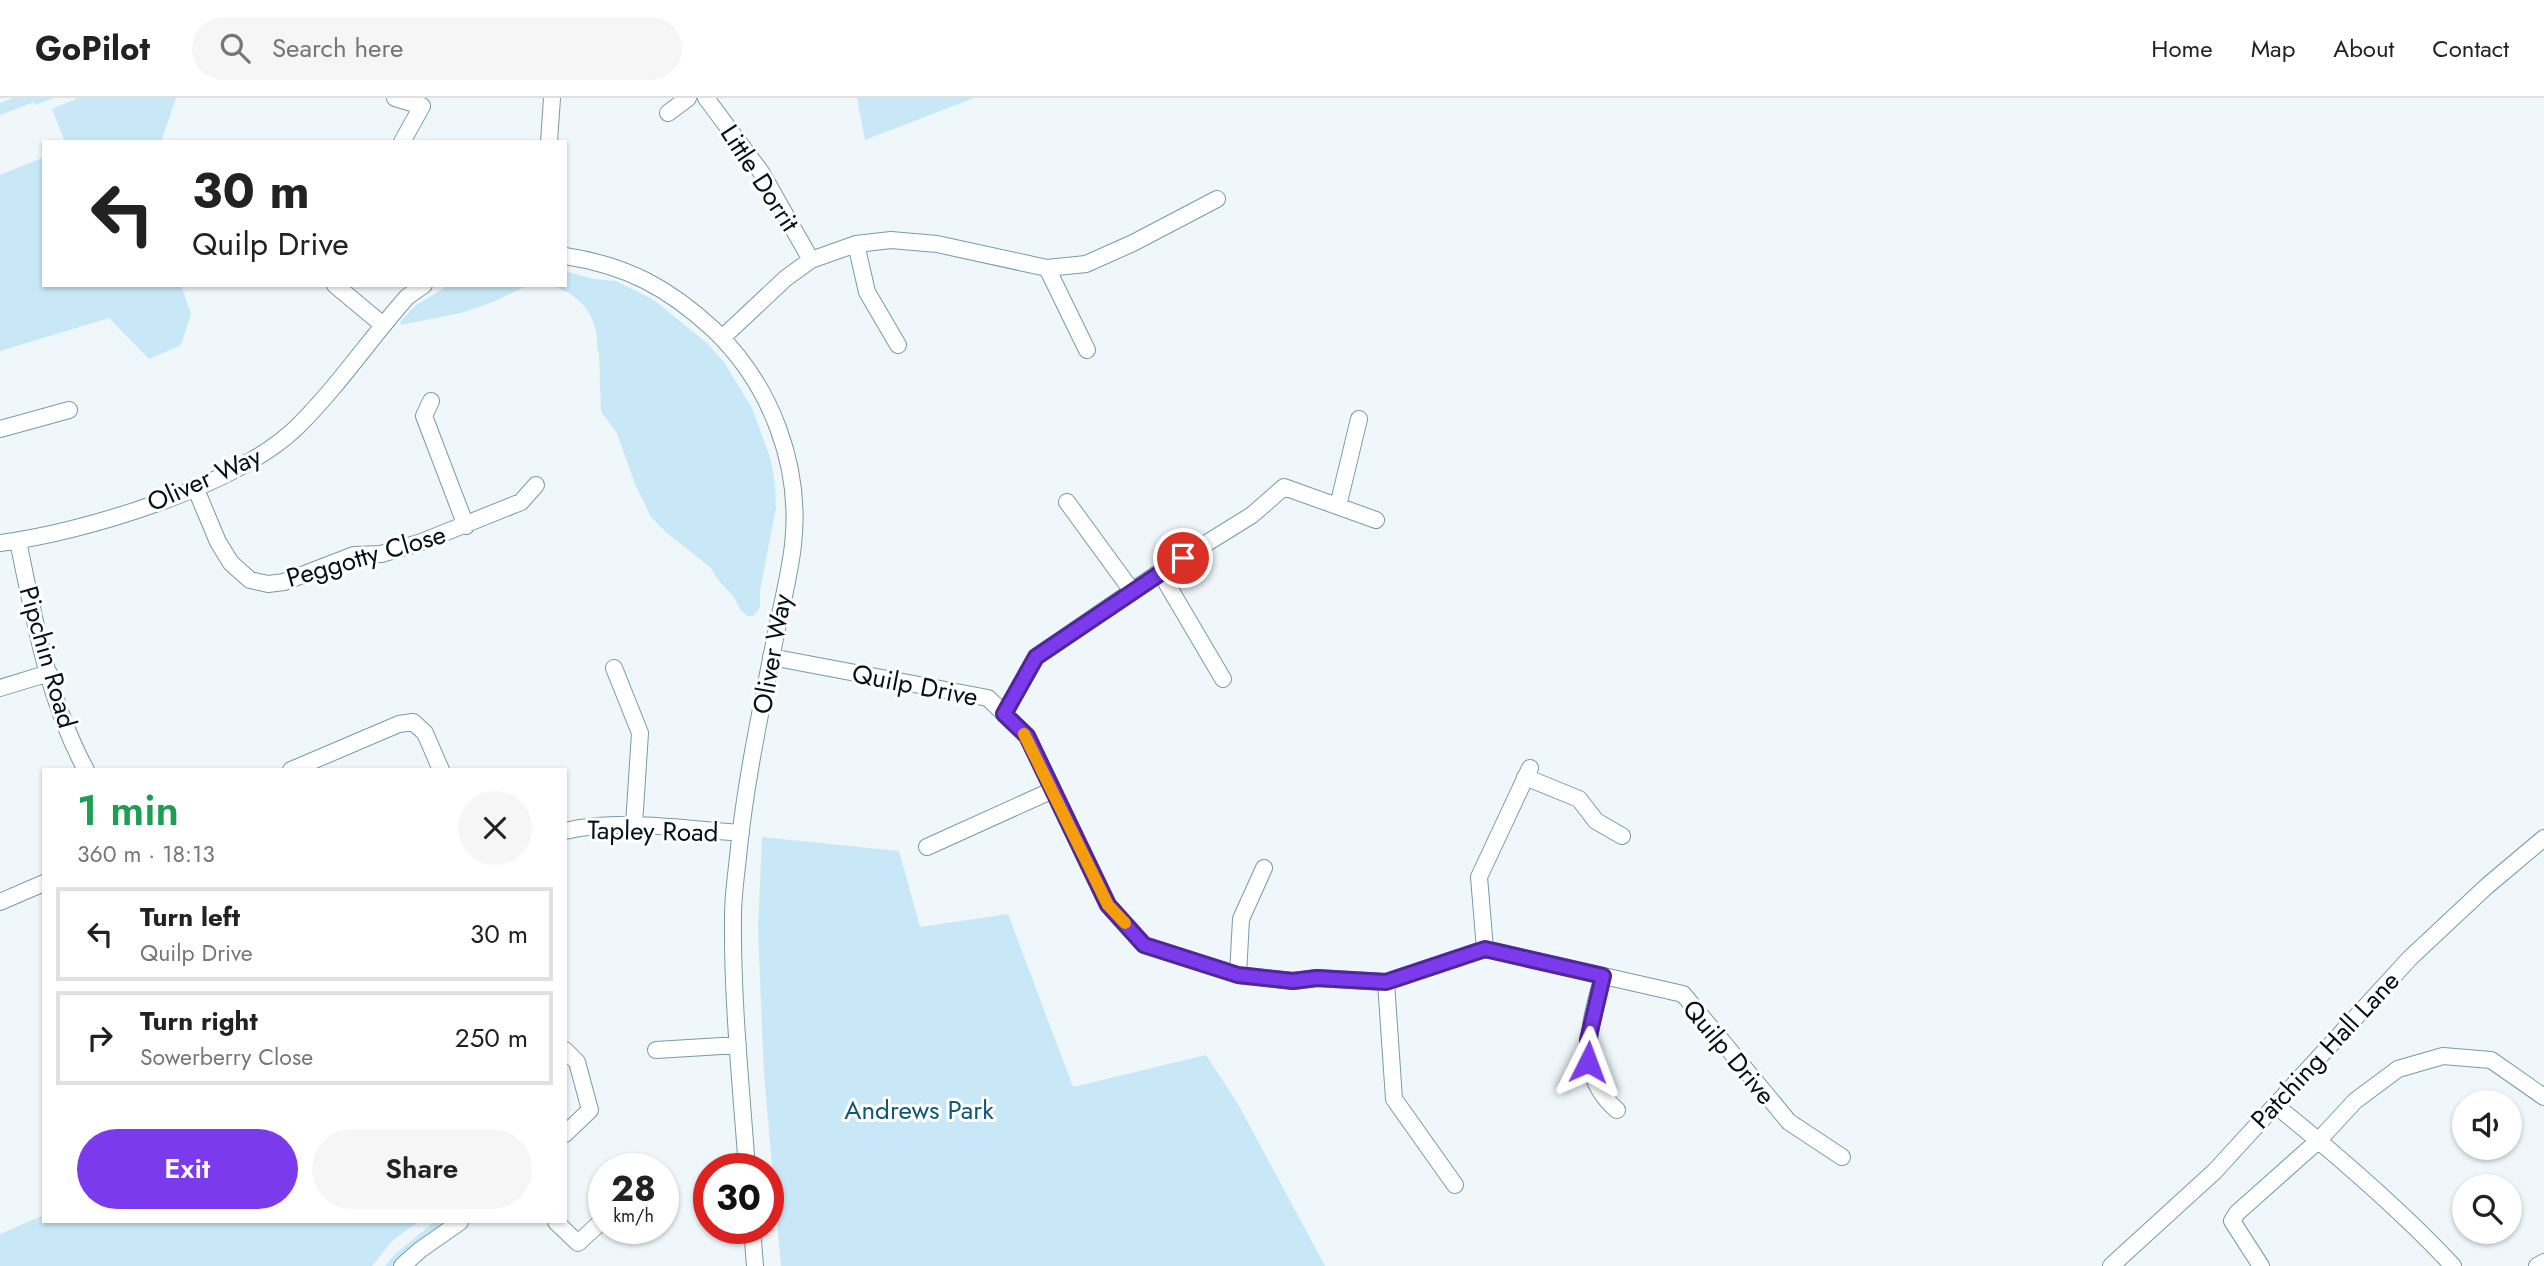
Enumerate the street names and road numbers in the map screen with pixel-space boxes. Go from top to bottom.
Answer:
street label: Little Dorrit [711,117,809,240]
street label: Oliver Way [141,437,268,521]
street label: Peggotty Close [282,515,450,597]
street label: Pipchin Road [10,581,86,733]
street label: Oliver Way [743,590,801,717]
street label: Quilp Drive [849,654,981,716]
street label: Tapley Road [587,811,719,851]
street label: Patching Hall Lane [2242,963,2408,1137]
street label: Quilp Drive [1674,991,1784,1113]

